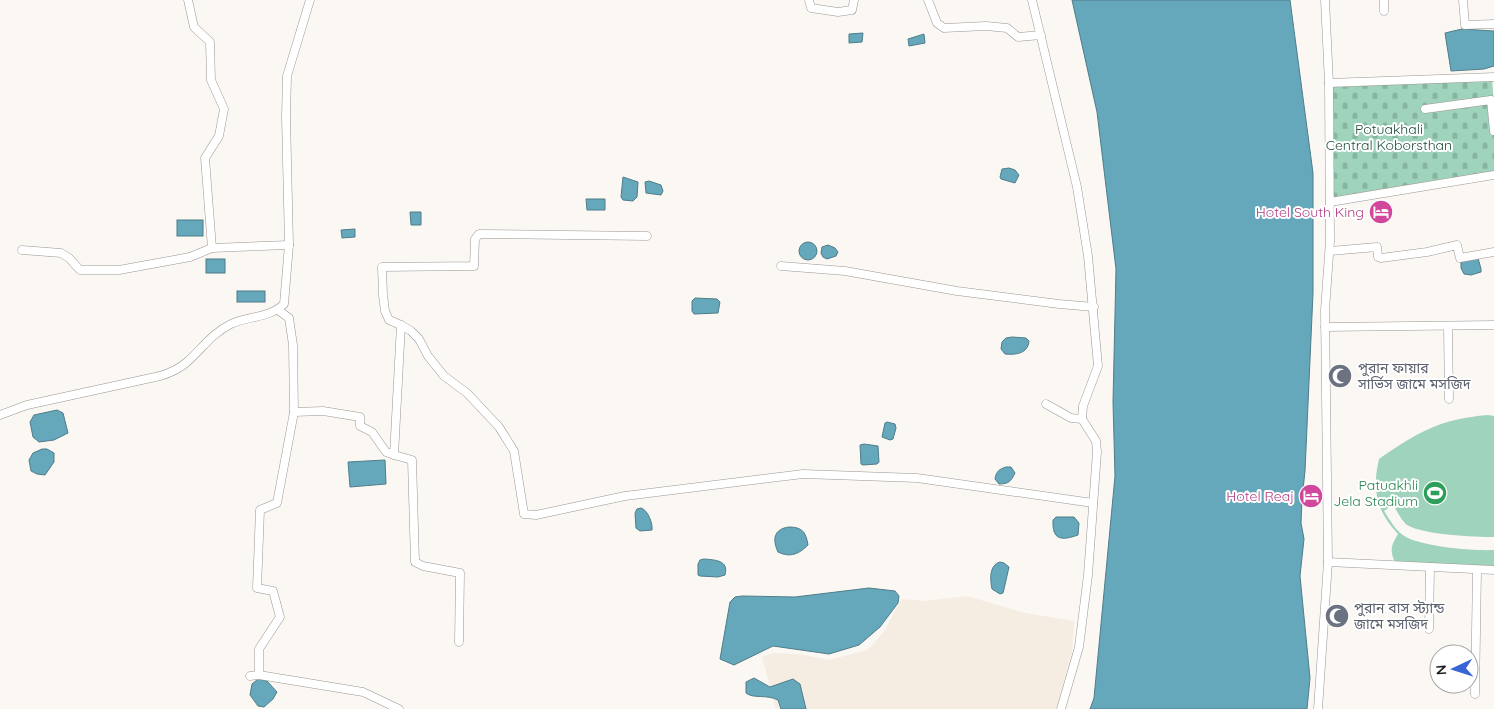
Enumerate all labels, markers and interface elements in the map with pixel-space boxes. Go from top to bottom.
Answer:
park label: Potuakhali Central Koborsthan [1326,120,1452,154]
hotel icon: Hotel South King [1368,199,1394,225]
place label: Hotel South King [1256,203,1364,221]
place label: পুরান ফায়ার সার্ভিস জামে মসজিদ [1357,359,1471,393]
mosque icon: পুরান ফায়ার সার্ভিস জামে মসজিদ [1327,363,1353,389]
place label: Patuakhli Jela Stadium [1333,476,1418,510]
sports icon: Patuakhli Jela Stadium [1422,480,1448,506]
hotel icon: Hotel Reaj [1298,483,1324,509]
place label: Hotel Reaj [1226,487,1294,505]
place label: পুরান বাস স্ট্যান্ড জামে মসজিদ [1353,599,1445,633]
mosque icon: পুরান বাস স্ট্যান্ড জামে মসজিদ [1324,603,1350,629]
north arrow [1429,644,1479,694]
text: N [1432,664,1450,676]

